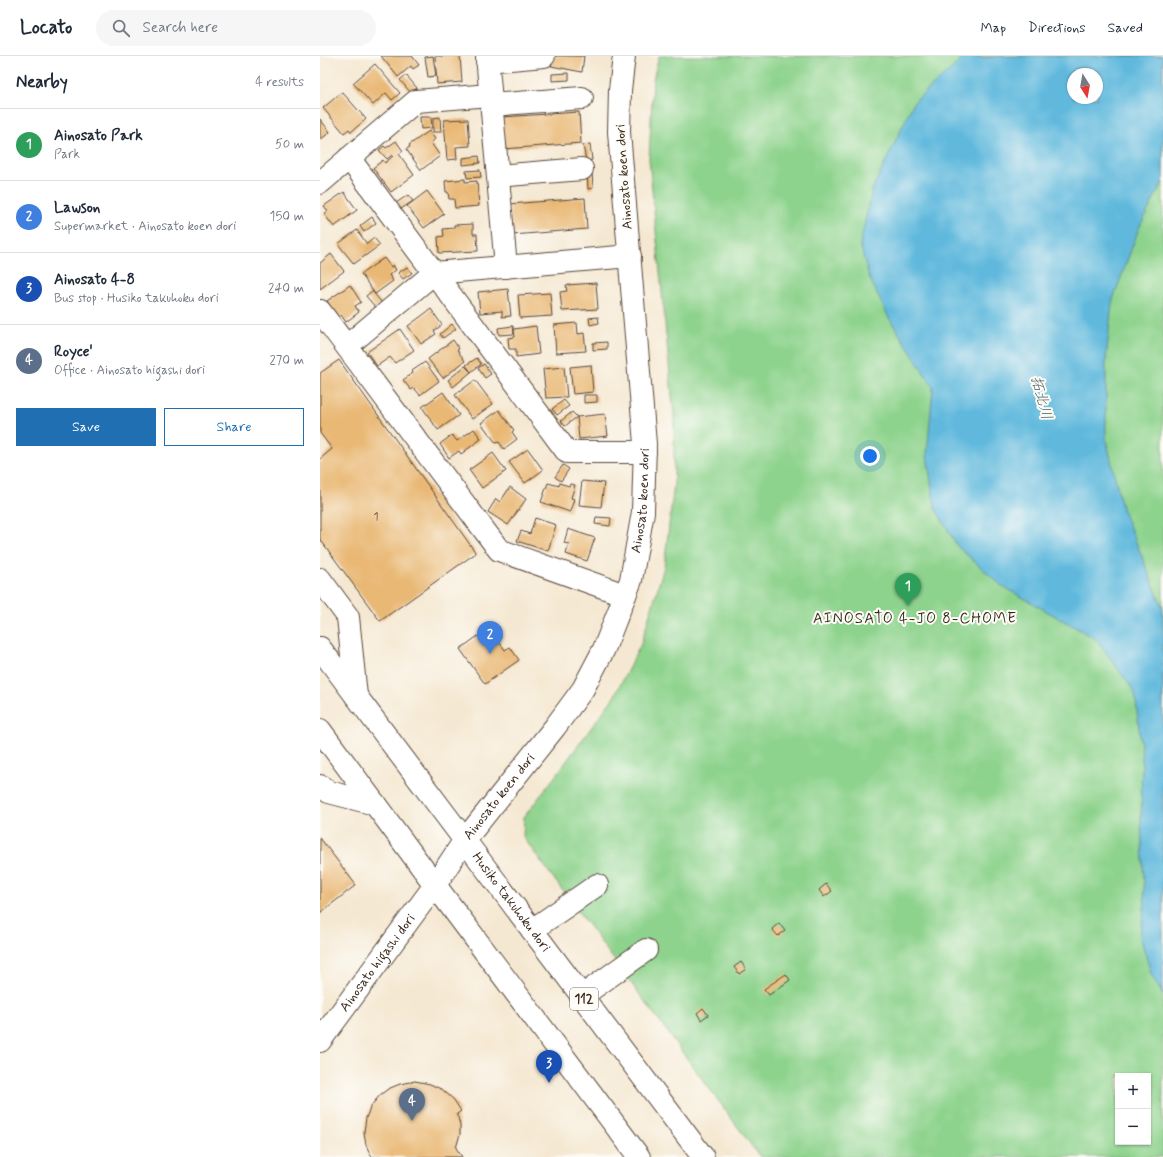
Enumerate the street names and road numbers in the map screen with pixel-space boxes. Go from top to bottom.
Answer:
street label: Ainosato koen dori [611,124,637,230]
street label: Ainosato koen dori [627,448,654,555]
street label: Ainosato koen dori [459,750,539,844]
street label: Husiko takuhoku dori [468,849,555,956]
street label: Ainosato higashi dori [336,910,420,1015]
road number: 112 [570,988,598,1010]

